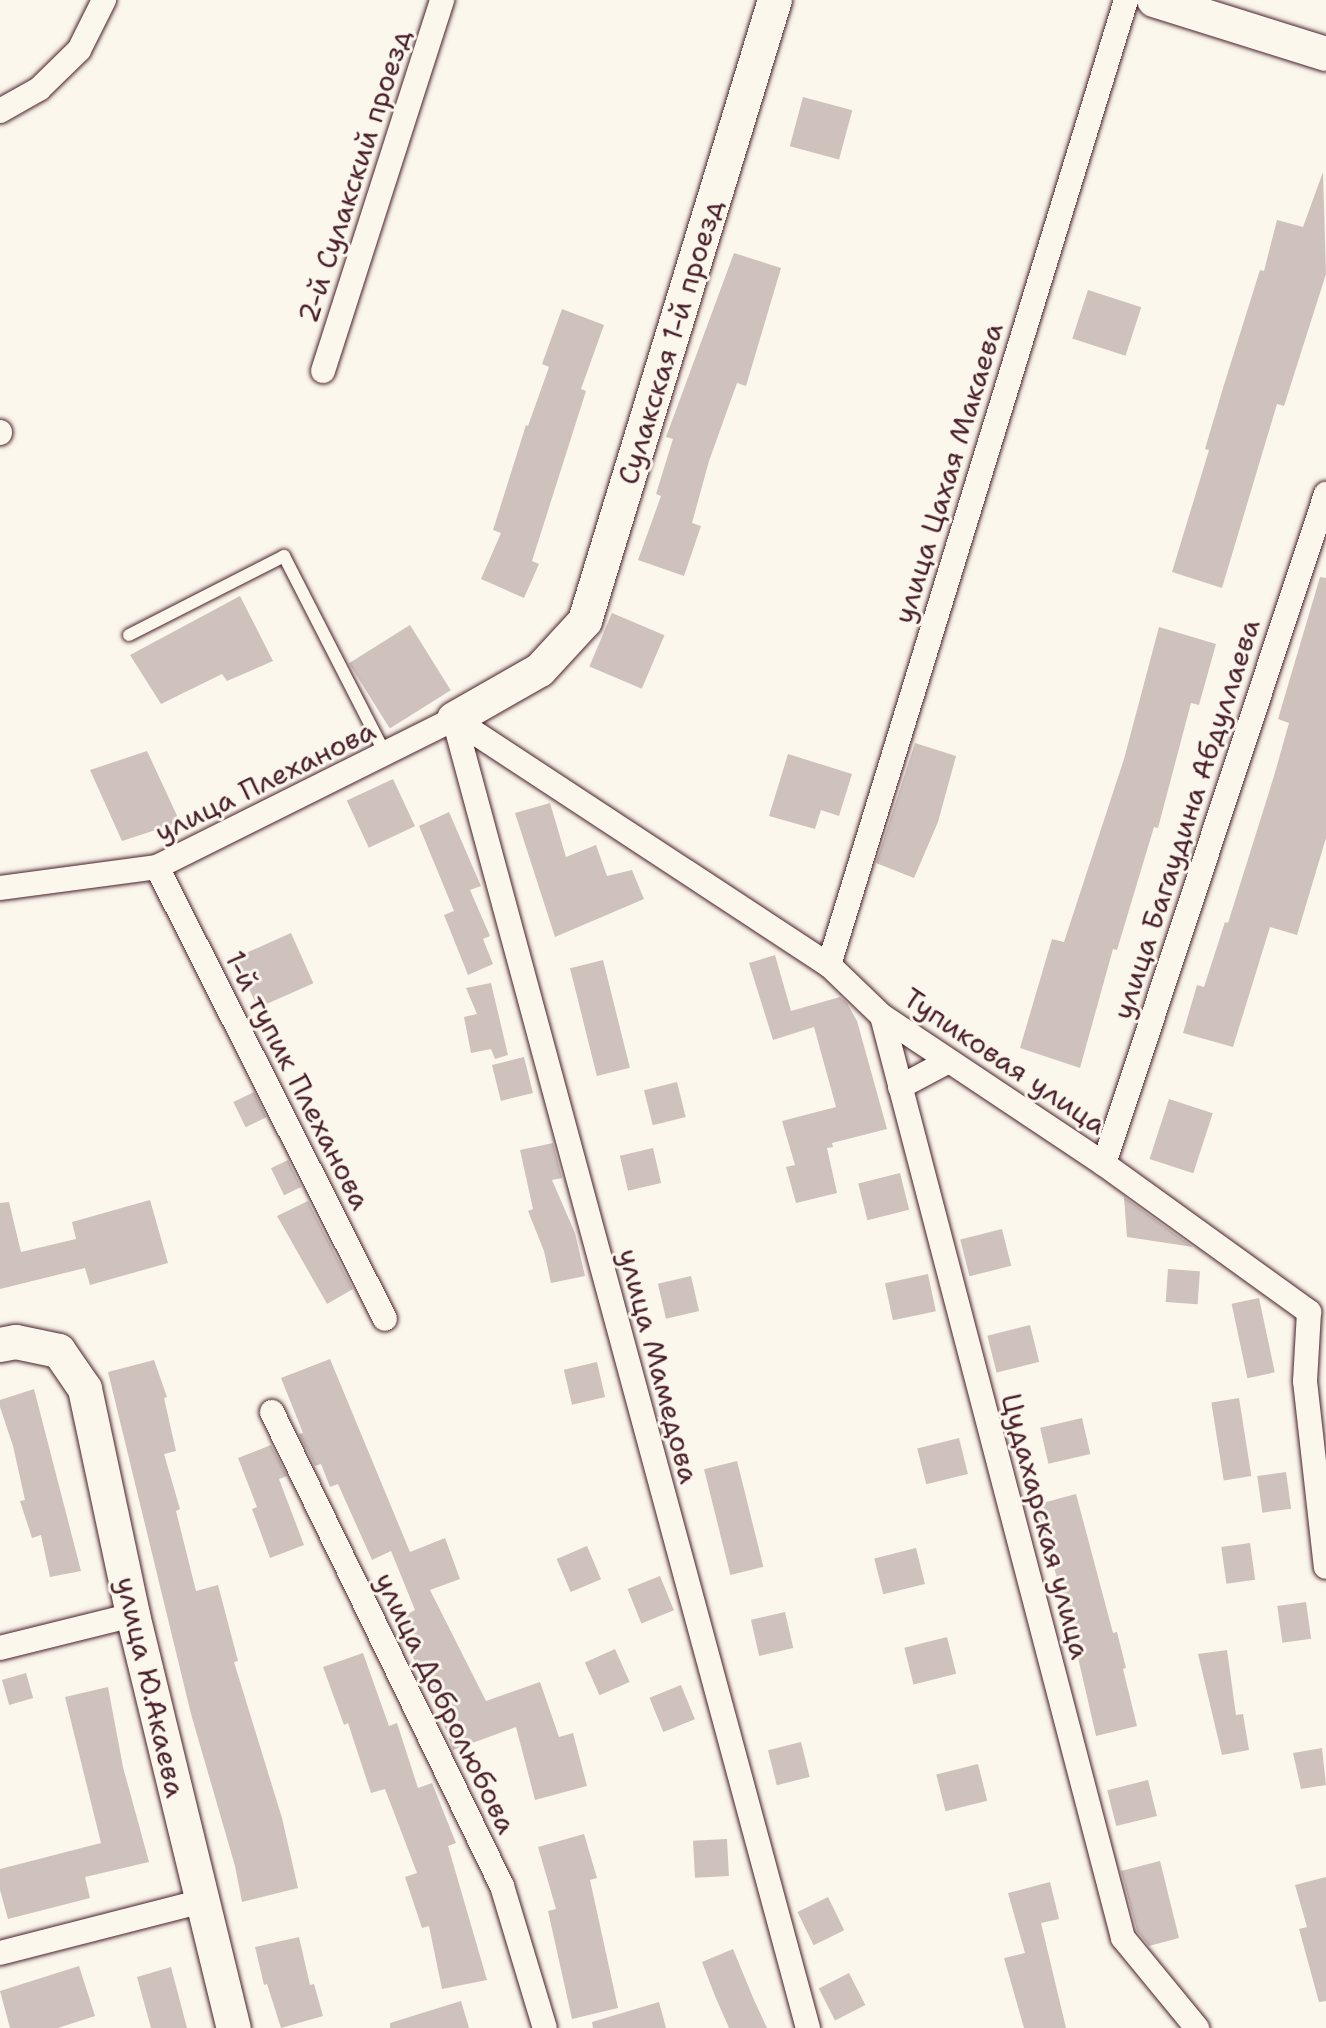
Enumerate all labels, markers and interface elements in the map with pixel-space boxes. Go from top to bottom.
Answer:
street label: 2-й Сулакский проезд [291,25,417,327]
street label: Сулакская 1-й проезд [611,195,729,489]
street label: улица Цахая Макаева [886,319,1010,627]
street label: улица Багаудина Абдуллаева [1105,615,1267,1023]
street label: улица Плеханова [149,713,381,849]
street label: 1-й тупик Плеханова [218,945,378,1215]
street label: Тупиковая улица [897,981,1113,1141]
street label: улица Мамедова [611,1245,707,1487]
street label: Цудахарская улица [994,1390,1098,1662]
street label: улица Добролюбова [368,1567,524,1839]
street label: улица Ю.Акаева [109,1573,193,1801]

